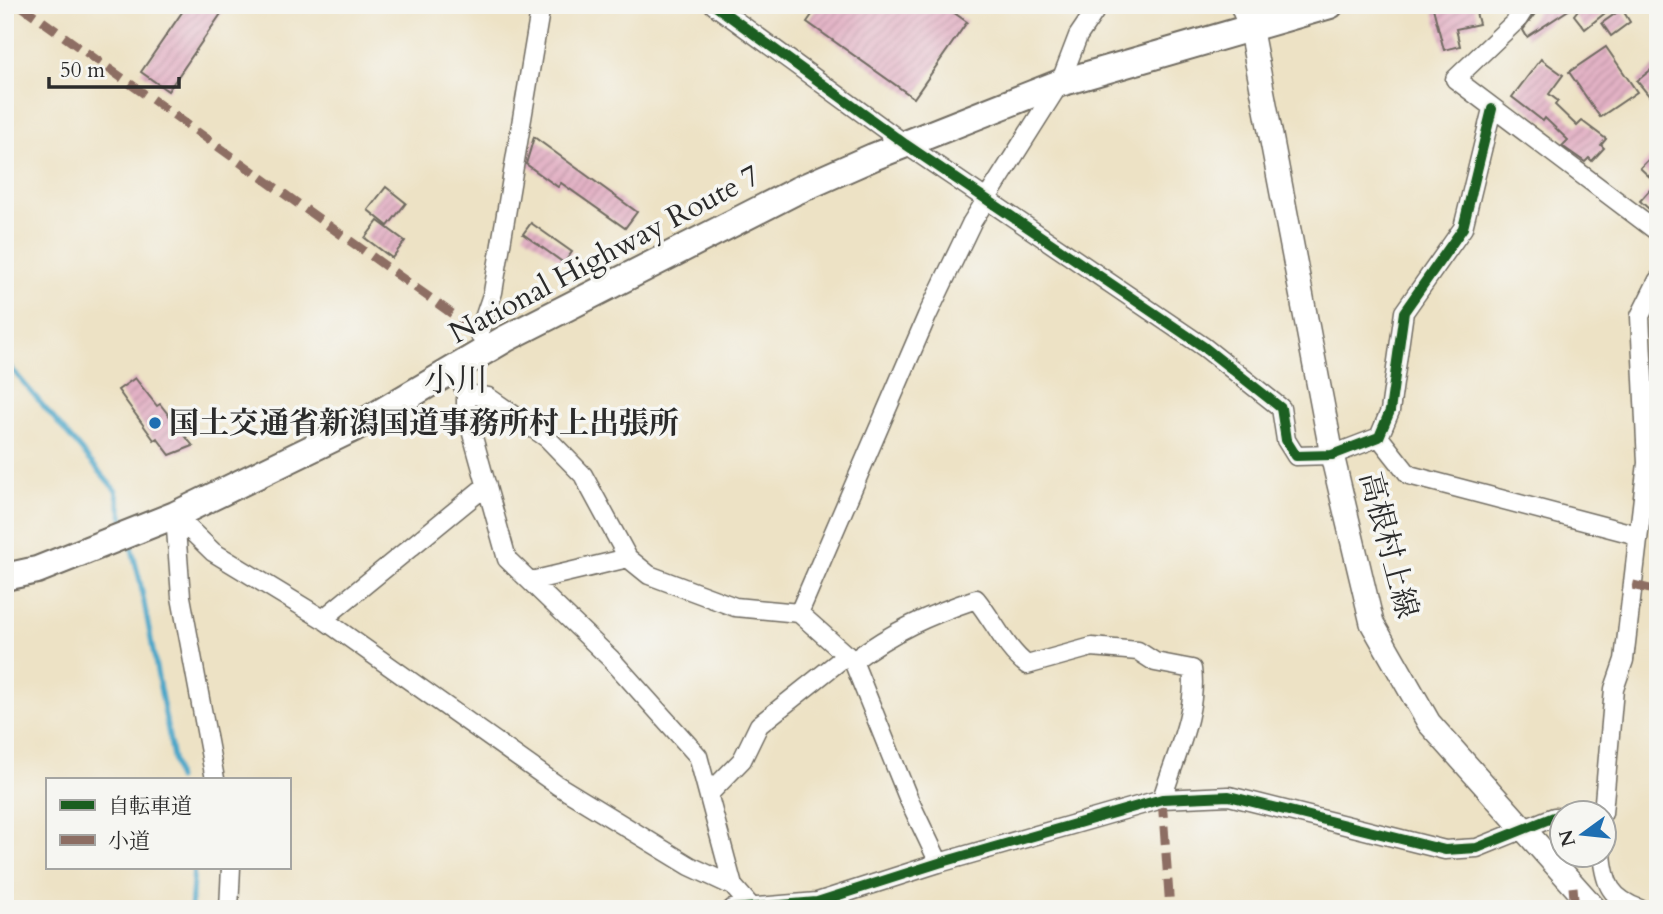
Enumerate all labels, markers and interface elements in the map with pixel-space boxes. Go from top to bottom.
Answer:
scale bar [49,46,178,90]
text: 50 m [60,56,105,85]
street label: National Highway Route 7 [442,155,767,354]
district label: 小川 [424,359,488,403]
place label: 国土交通省新潟国道事務所村上出張所 [169,403,679,444]
marker: 国土交通省新潟国道事務所村上出張所 [147,415,163,431]
street label: 高根村上線 [1349,467,1428,623]
legend [46,778,290,869]
text: 自転車道 [108,792,192,821]
north arrow [1548,799,1618,869]
text: N [1553,826,1582,849]
text: 小道 [108,827,150,856]

